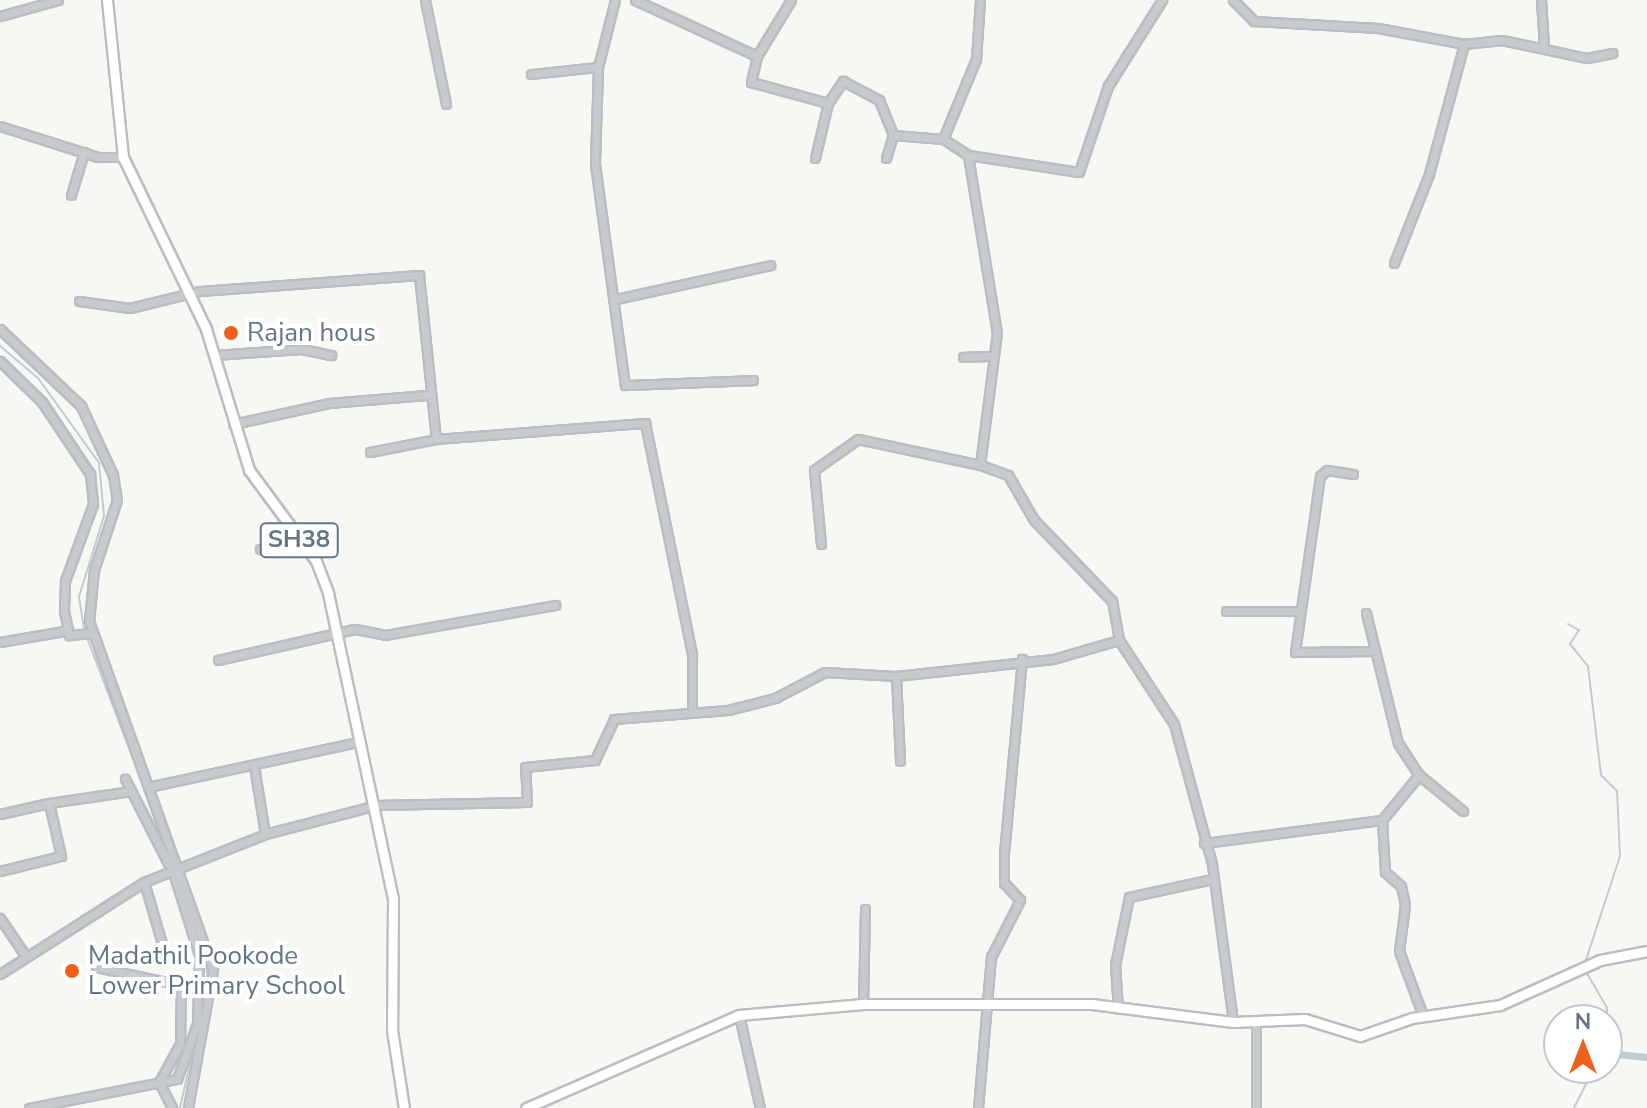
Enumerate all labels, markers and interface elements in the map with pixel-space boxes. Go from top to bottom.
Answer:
place label: Rajan hous [247,317,376,349]
marker: Rajan hous [222,324,240,342]
road number: SH38 [259,520,339,560]
place label: Madathil Pookode Lower Primary School [88,940,345,1002]
marker: Madathil Pookode Lower Primary School [63,962,81,980]
north arrow [1543,1004,1623,1084]
text: N [1575,1007,1591,1037]

